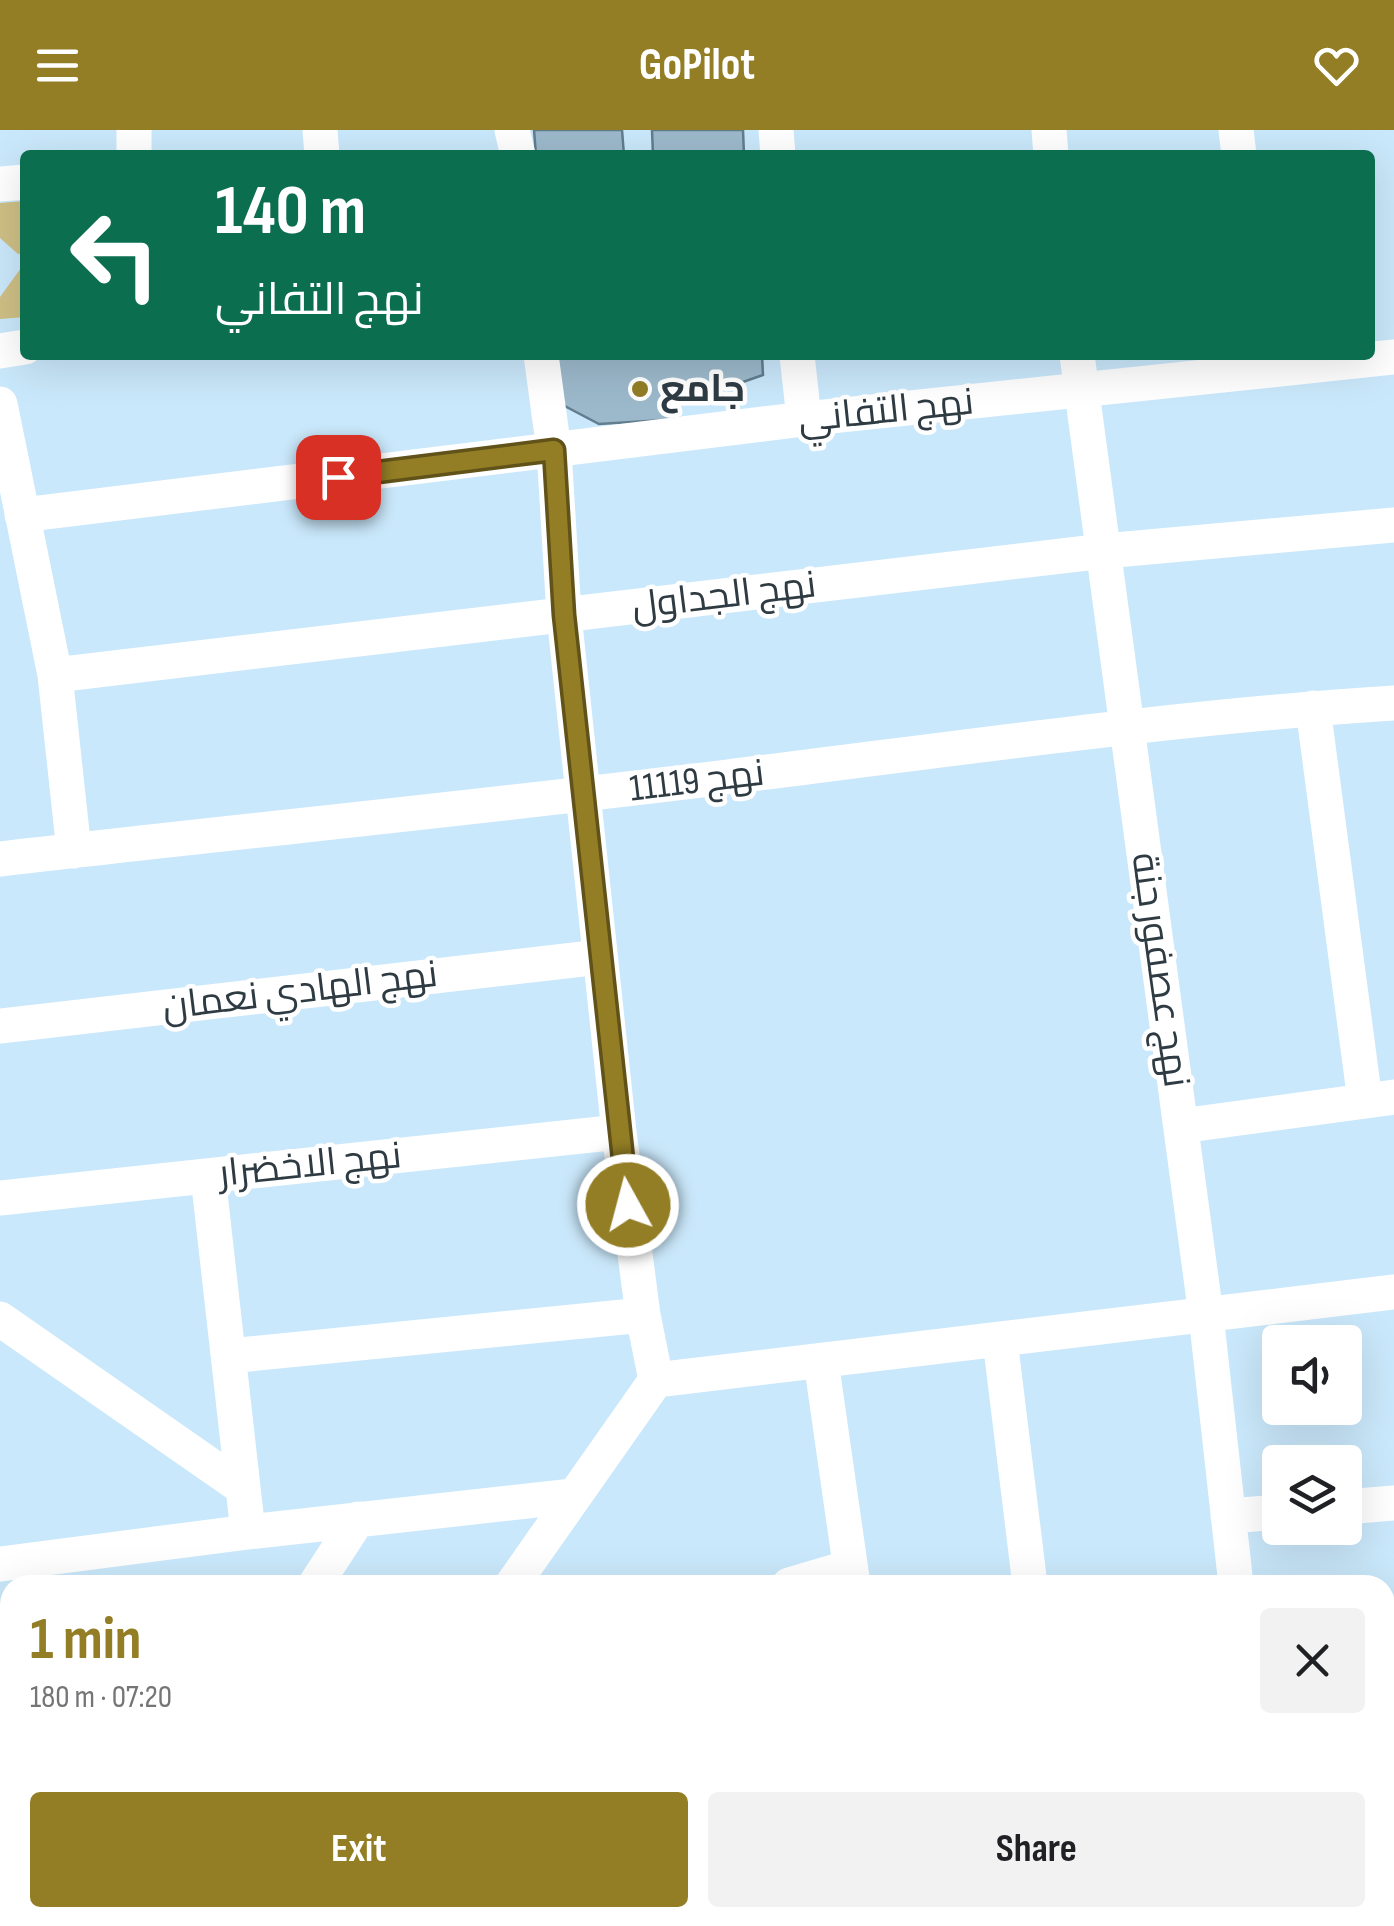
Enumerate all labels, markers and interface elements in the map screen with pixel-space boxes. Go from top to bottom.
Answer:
icon: menu [30,38,85,93]
text: GoPilot [639,38,755,93]
icon: heart [1309,38,1364,93]
text: 140 m [215,170,366,254]
icon: left [50,190,180,320]
text: نهج التفاني [215,273,424,328]
place label: جامع [660,367,745,414]
marker: جامع [629,378,651,400]
street label: نهج التفاني [796,379,977,449]
pin [296,435,381,520]
icon: arrive [311,450,366,505]
street label: نهج الجداول [629,562,819,631]
street label: نهج 11119 [627,750,767,813]
street label: نهج عصفور جنة [1120,850,1199,1090]
street label: نهج الهادي نعمان [160,952,441,1035]
street label: نهج الاخضرار [214,1133,404,1198]
position arrow [576,1153,680,1257]
map controls [1262,1325,1362,1545]
button: sound [1262,1325,1362,1425]
button: layers [1262,1445,1362,1545]
text: 1 min [30,1604,142,1676]
button: close [1260,1608,1365,1713]
text: 180 m · 07:20 [30,1678,172,1717]
button: Exit [30,1792,688,1907]
button: Share [708,1792,1365,1907]

